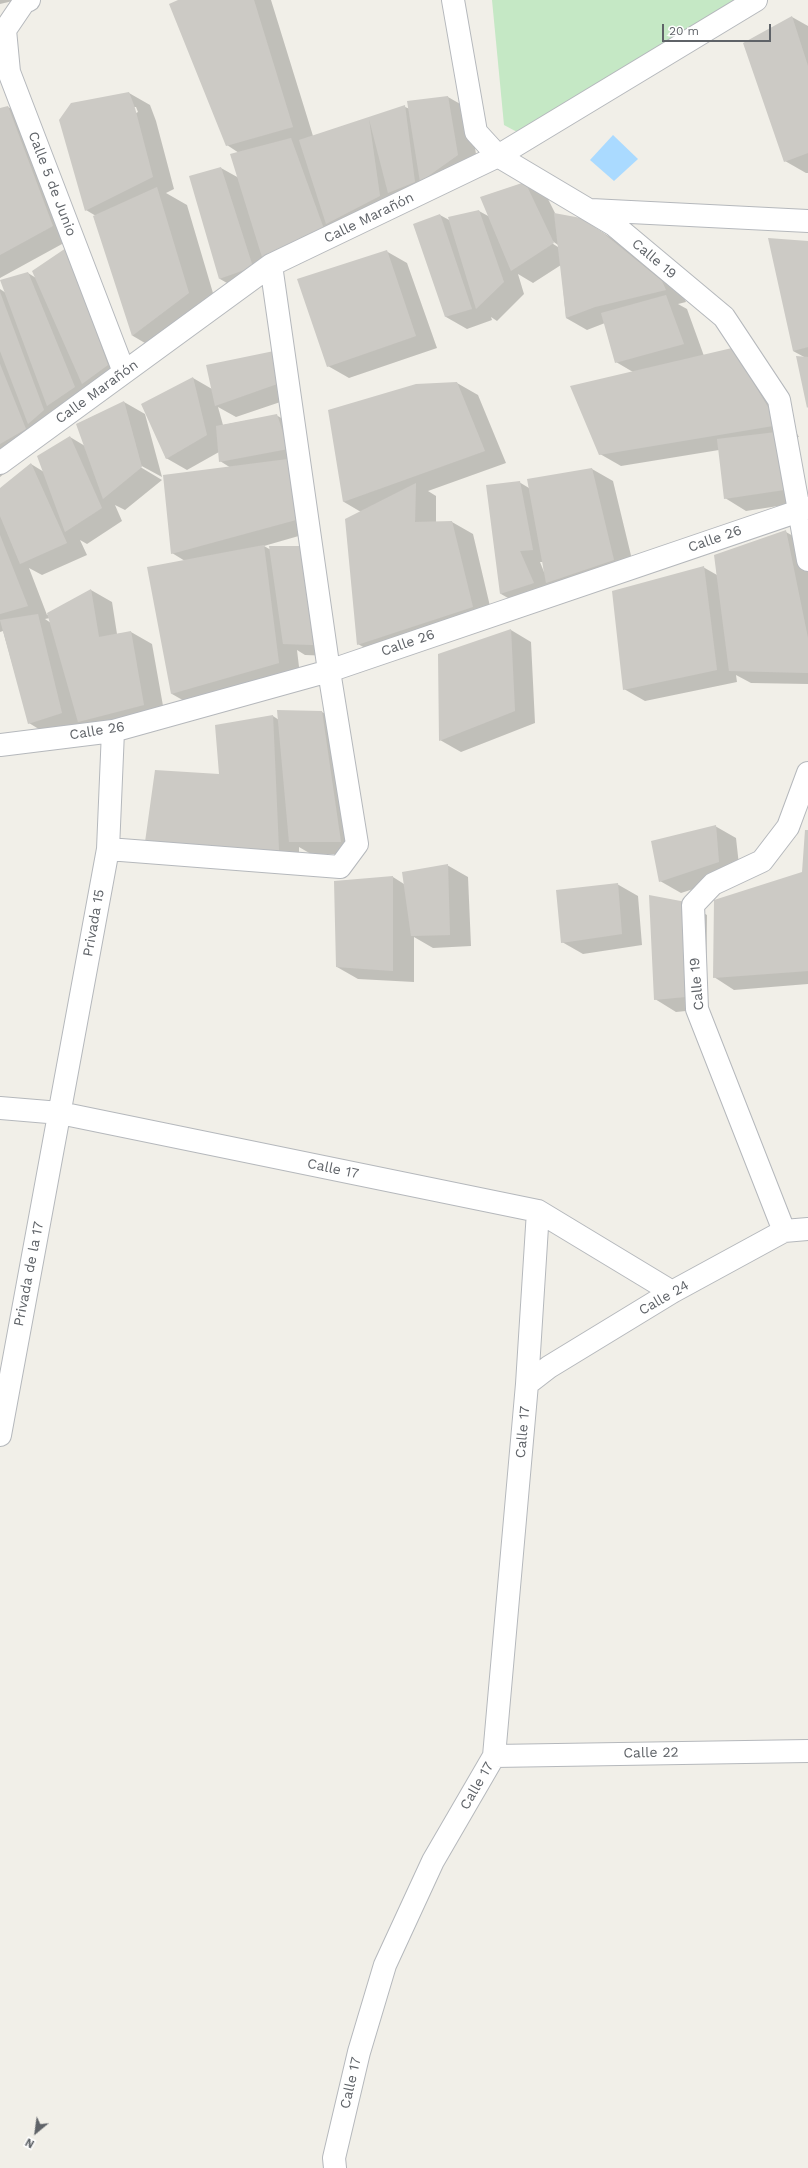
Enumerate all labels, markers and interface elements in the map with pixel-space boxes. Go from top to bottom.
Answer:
scale bar [664,16,773,42]
text: 20 m [669,24,699,38]
street label: Calle 5 de Junio [24,129,80,239]
street label: Calle Marañón [321,189,417,247]
street label: Calle 19 [628,236,680,282]
street label: Calle Marañón [52,356,142,428]
street label: Calle 26 [686,522,744,556]
street label: Calle 26 [379,626,437,660]
street label: Calle 26 [68,718,126,744]
street label: Privada 15 [80,888,108,958]
street label: Calle 19 [686,957,708,1011]
street label: Calle 17 [306,1155,360,1183]
street label: Privada de la 17 [11,1220,47,1328]
street label: Calle 24 [636,1277,692,1319]
street label: Calle 17 [512,1405,534,1459]
street label: Calle 22 [623,1744,679,1762]
street label: Calle 17 [457,1759,497,1813]
street label: Calle 17 [337,2056,365,2110]
north arrow [16,2112,56,2152]
text: N [23,2135,37,2151]

